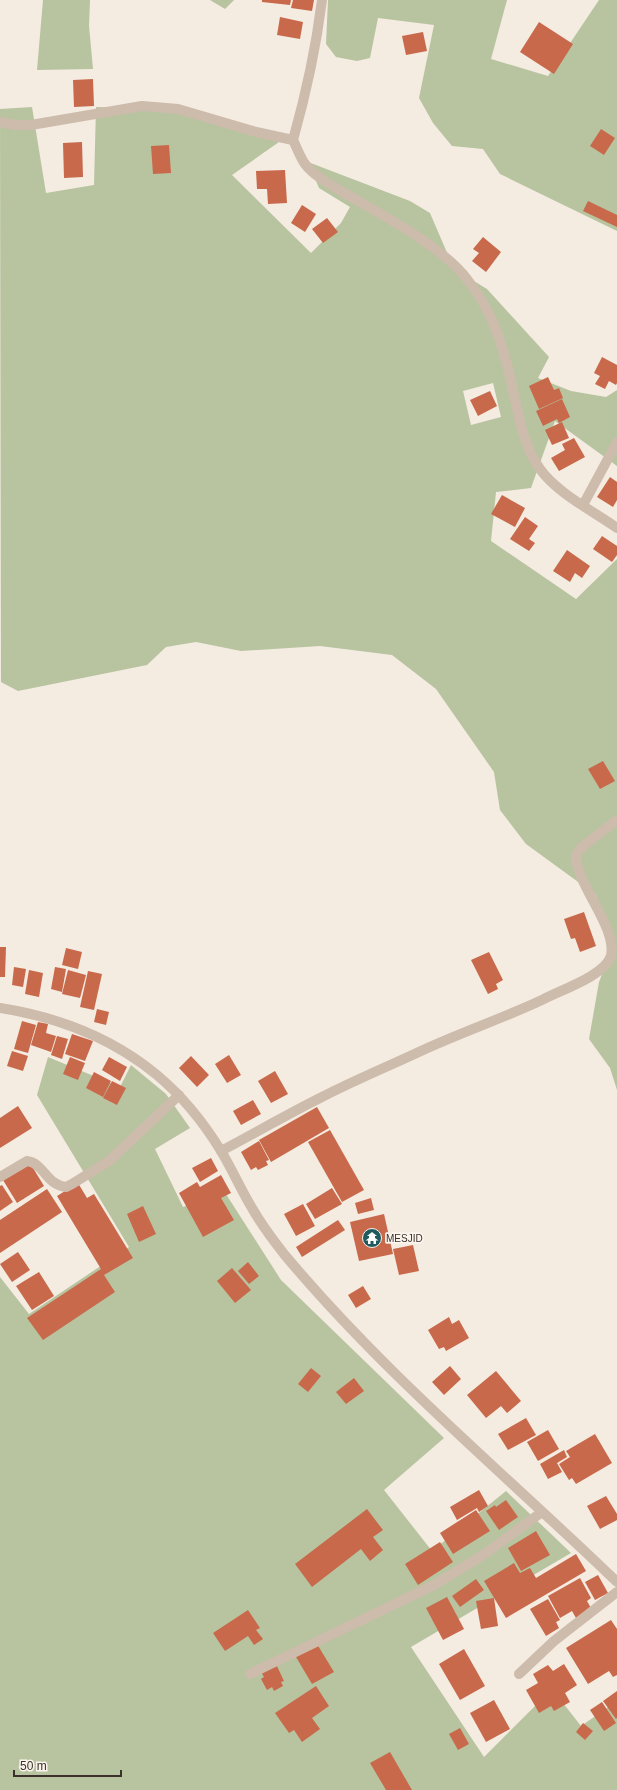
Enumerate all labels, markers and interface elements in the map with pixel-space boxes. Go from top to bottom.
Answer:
temple icon: MESJID [361,1227,383,1249]
place label: MESJID [386,1233,423,1244]
scale bar [14,1752,121,1778]
text: 50 m [20,1759,47,1773]

